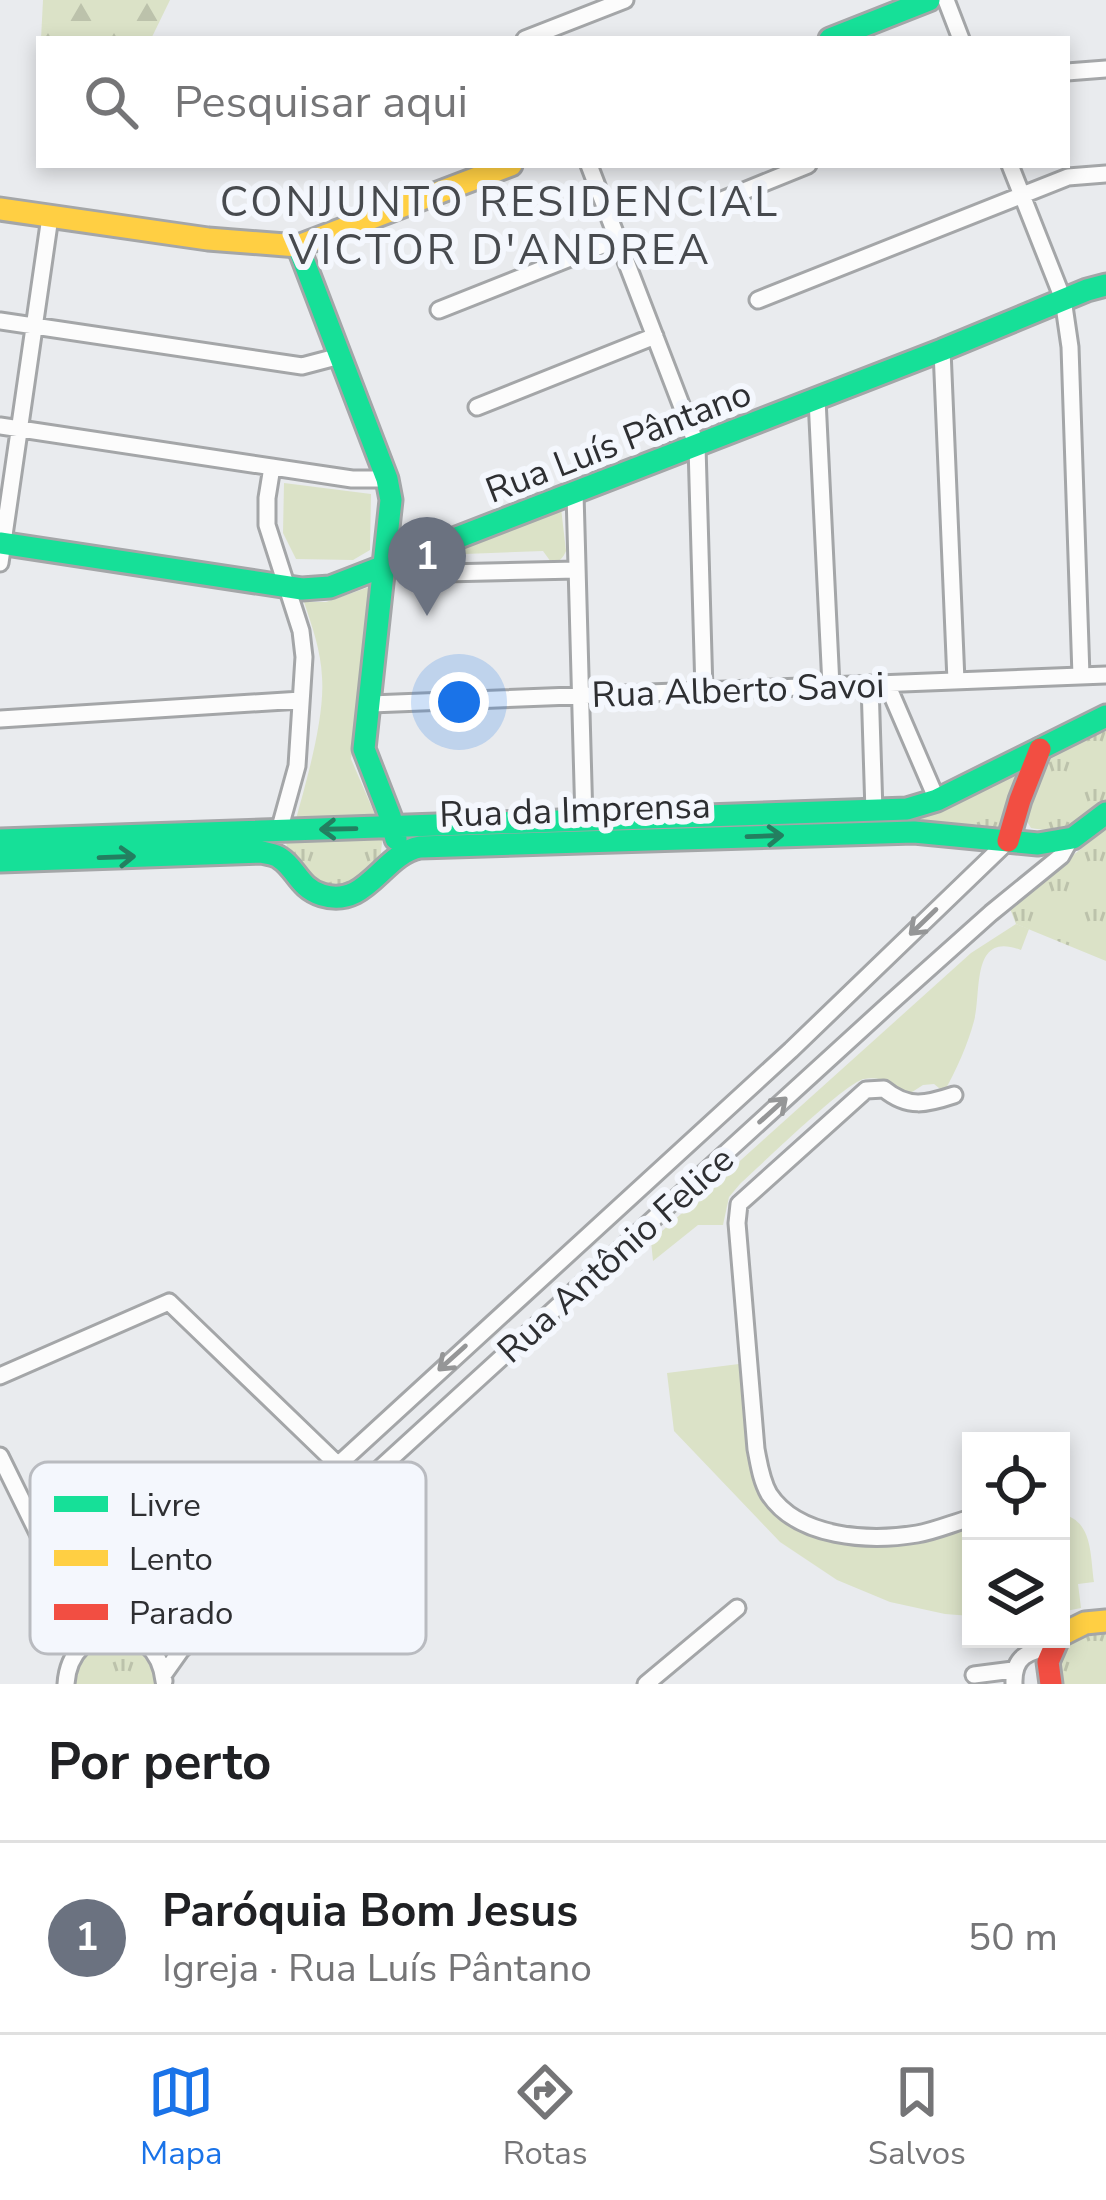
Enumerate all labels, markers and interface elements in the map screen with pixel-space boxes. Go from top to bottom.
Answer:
search box [36,36,1070,168]
icon: search [78,69,144,135]
text: Pesquisar aqui [174,72,468,133]
district label: CONJUNTO RESIDENCIAL VICTOR D'ANDREA [220,174,780,279]
street label: Rua Luís Pântano [479,369,758,516]
pin: 1 [388,517,466,616]
street label: Rua Alberto Savoi [591,661,885,720]
your location [429,672,489,732]
street label: Rua da Imprensa [438,781,712,840]
one-way arrow [319,818,358,841]
one-way arrow [745,824,784,847]
one-way arrow [97,845,136,868]
one-way arrow [909,908,939,936]
one-way arrow [758,1097,788,1124]
street label: Rua Antônio Felice [487,1136,745,1375]
one-way arrow [437,1344,467,1371]
map controls [962,1432,1070,1648]
button: locate [962,1432,1070,1540]
legend [30,1462,426,1654]
text: Livre [129,1483,201,1528]
text: Lento [129,1537,213,1582]
button: layers [962,1540,1070,1648]
text: Parado [129,1591,233,1636]
text: Por perto [48,1727,271,1797]
text: Paróquia Bom Jesus [162,1881,578,1942]
text: 1 [75,1911,99,1964]
text: 50 m [968,1911,1058,1964]
text: Igreja · Rua Luís Pântano [162,1942,592,1995]
tab: Mapa [140,2059,223,2176]
tab: Rotas [503,2059,588,2176]
tab: Salvos [868,2059,966,2176]

